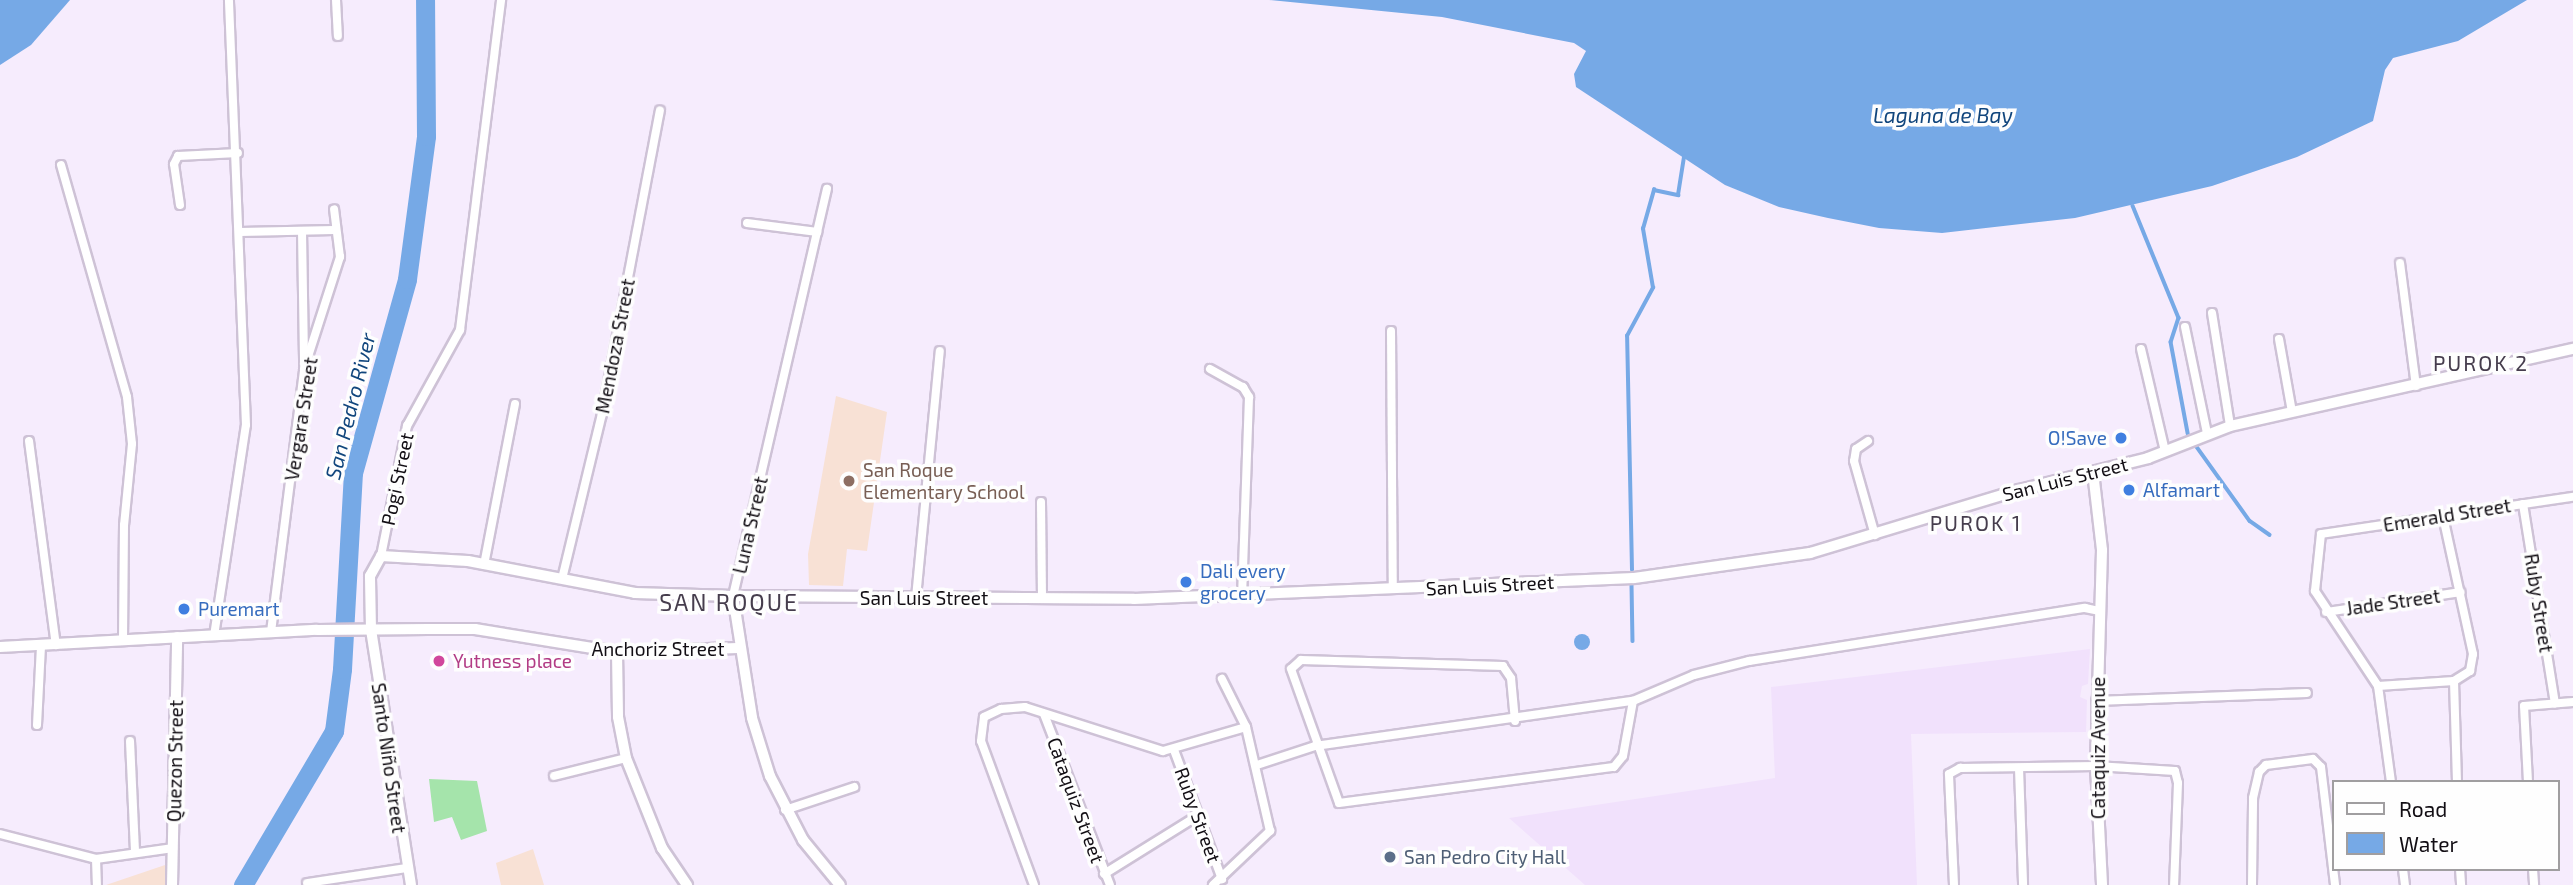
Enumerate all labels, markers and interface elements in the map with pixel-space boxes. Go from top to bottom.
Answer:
water label: Laguna de Bay [1873,102,2013,128]
street label: Mendoza Street [591,277,639,415]
water label: San Pedro River [320,330,380,482]
district label: PUROK 2 [2434,350,2528,376]
street label: Vergara Street [280,356,322,482]
place label: O!Save [2048,427,2107,449]
marker: O!Save [2113,430,2129,446]
street label: Pogi Street [376,431,418,527]
street label: San Luis Street [2000,452,2130,506]
place label: San Roque Elementary School [863,459,1025,503]
marker: San Roque Elementary School [841,473,857,489]
street label: Luna Street [728,474,772,576]
place label: Alfamart [2143,479,2220,501]
marker: Alfamart [2121,482,2137,498]
street label: Emerald Street [2381,494,2513,536]
district label: PUROK 1 [1930,510,2022,536]
street label: Ruby Street [2520,552,2558,654]
place label: Dali every grocery [1200,560,1286,604]
street label: San Luis Street [1425,570,1555,600]
marker: Dali every grocery [1178,574,1194,590]
street label: Jade Street [2344,584,2442,620]
street label: San Luis Street [860,587,988,609]
district label: SAN ROQUE [660,588,798,616]
place label: Puremart [198,598,280,620]
marker: Puremart [176,601,192,617]
street label: Anchoriz Street [591,638,725,660]
place label: Yutness place [453,650,572,672]
marker: Yutness place [431,653,447,669]
street label: Cataquiz Avenue [2087,677,2109,819]
street label: Santo Niño Street [367,681,411,835]
street label: Quezon Street [163,700,187,822]
street label: Cataquiz Street [1043,734,1109,866]
street label: Ruby Street [1170,764,1226,866]
legend [2332,780,2559,871]
text: Road [2399,796,2447,821]
text: Water [2399,831,2458,856]
place label: San Pedro City Hall [1404,846,1566,868]
marker: San Pedro City Hall [1382,849,1398,865]

